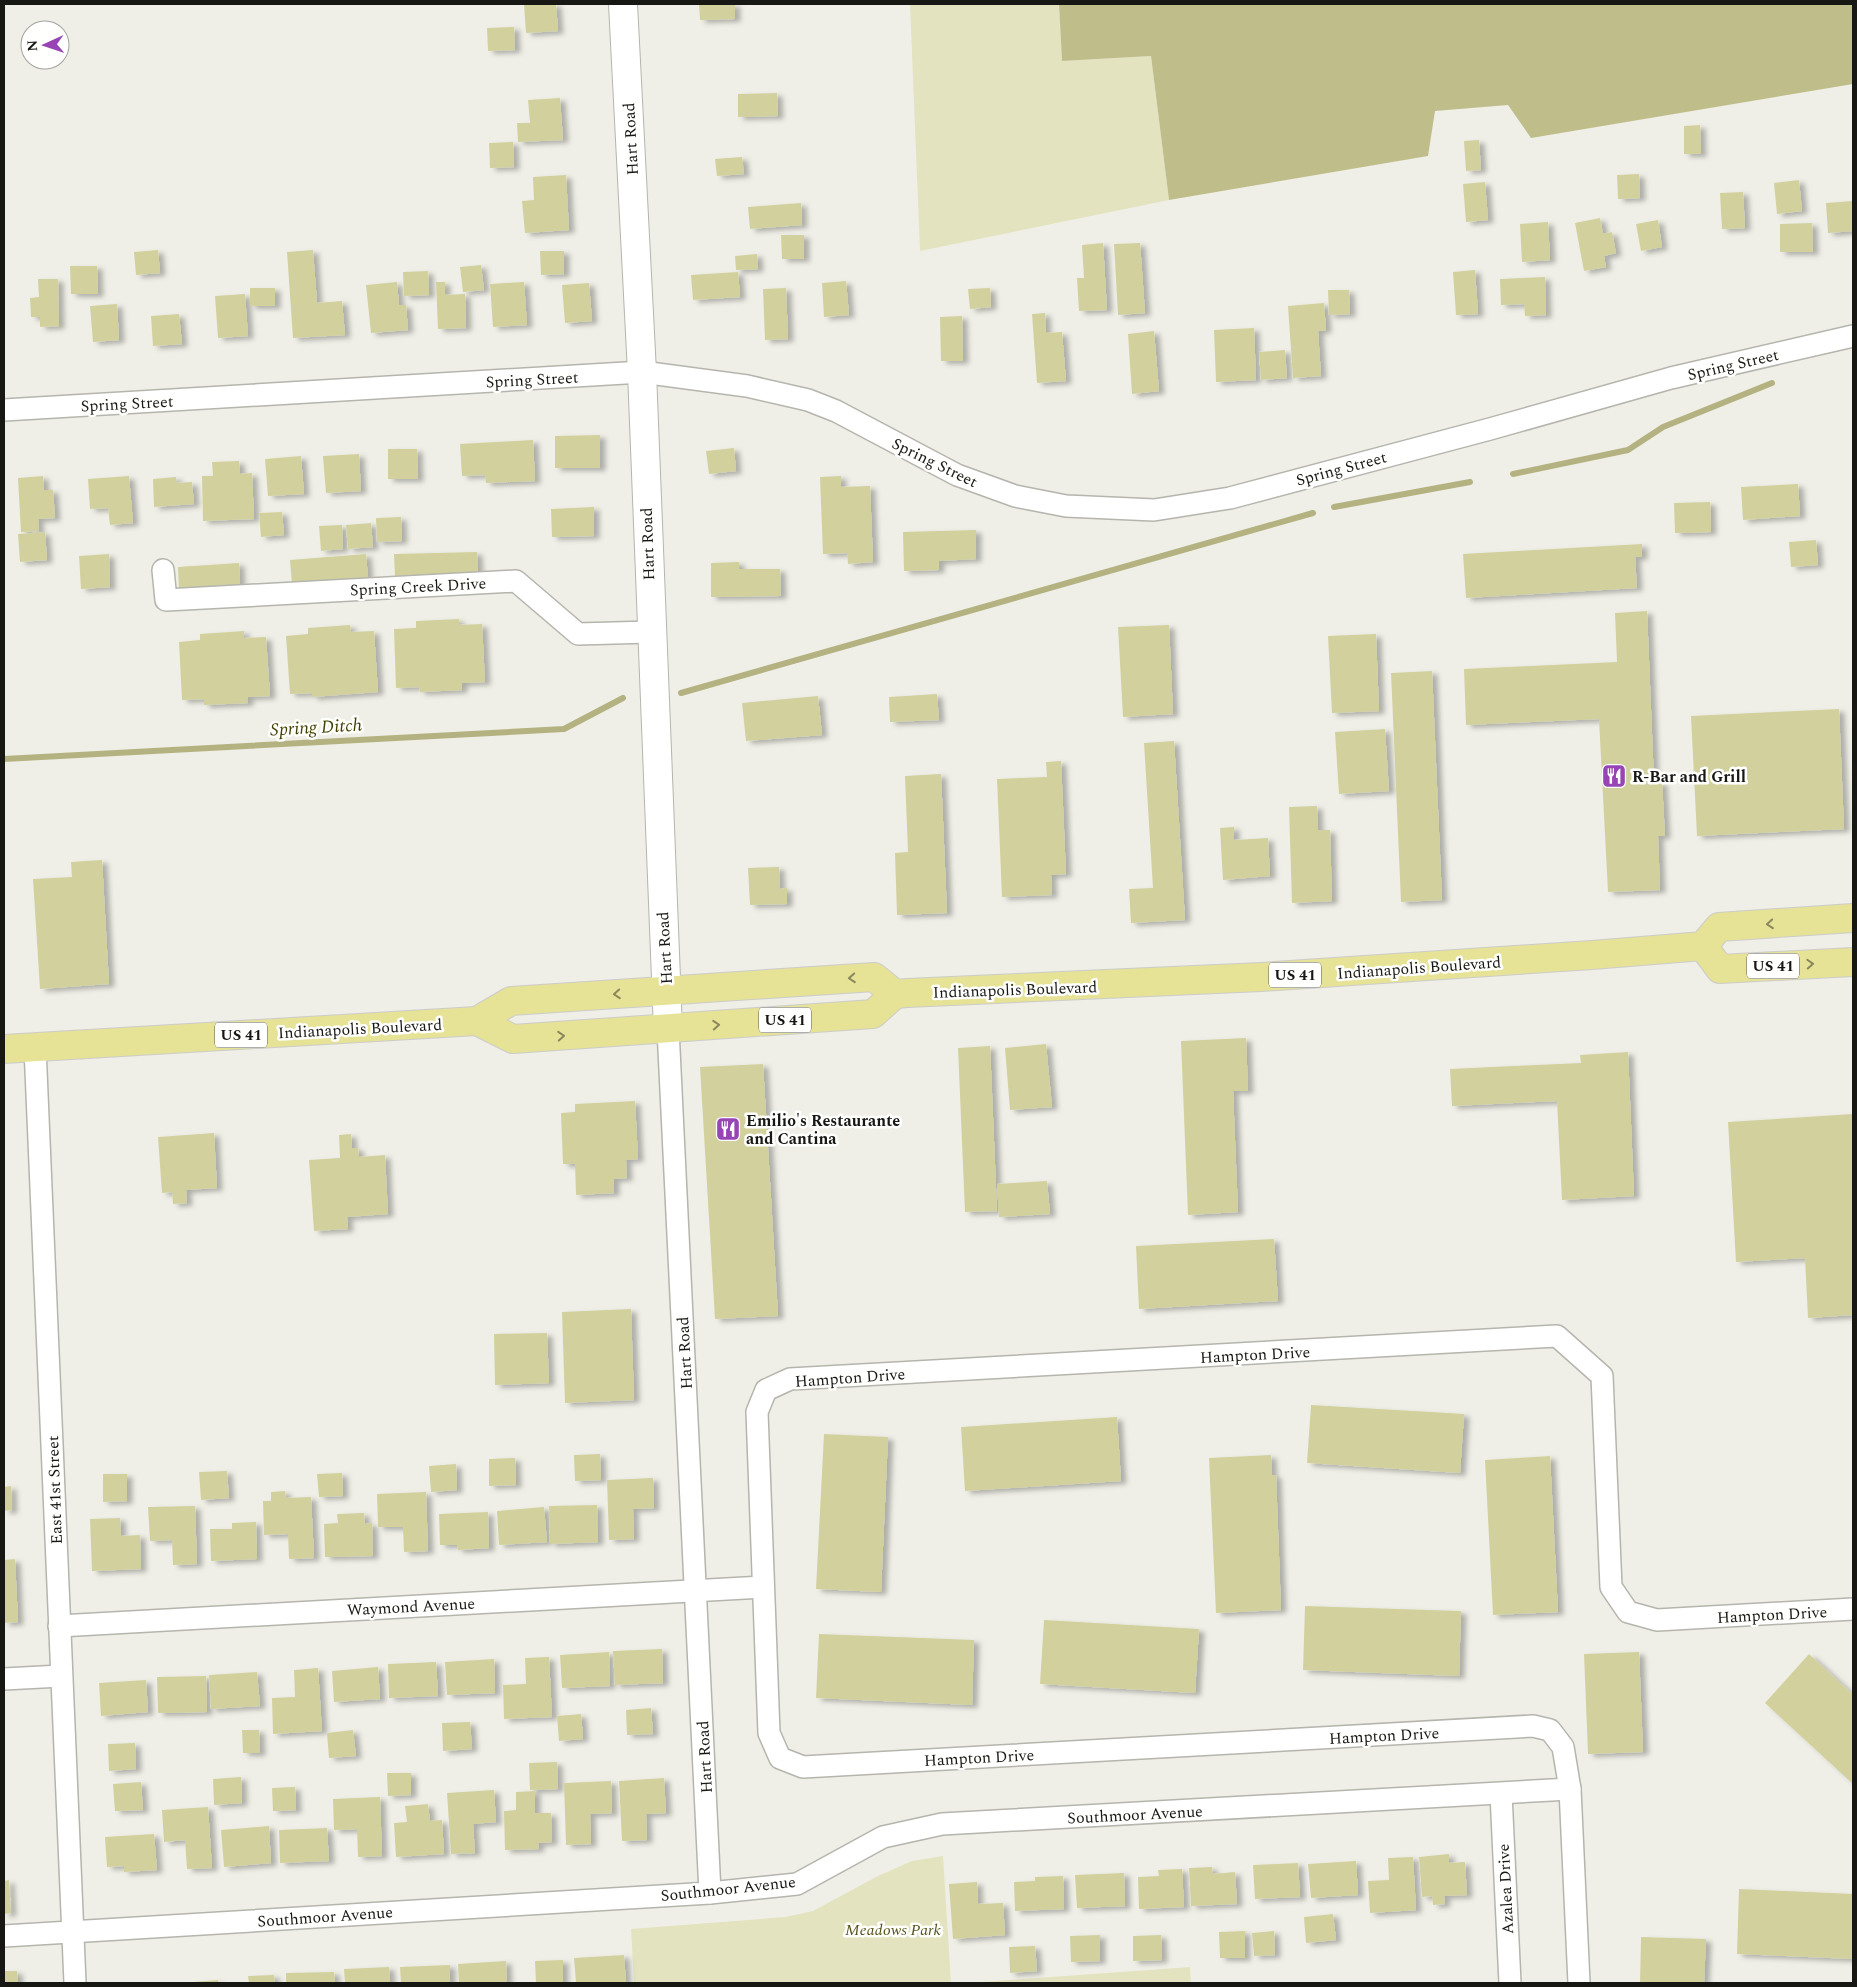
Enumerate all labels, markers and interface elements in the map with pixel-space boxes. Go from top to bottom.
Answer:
north arrow [20,20,70,70]
text: N [22,39,43,52]
street label: Hart Road [617,102,645,176]
street label: Spring Street [1685,343,1781,387]
street label: Spring Street [485,366,579,394]
street label: Spring Street [80,390,174,418]
street label: Spring Street [888,432,982,494]
street label: Spring Street [1293,445,1390,493]
street label: Hart Road [635,507,661,581]
street label: Spring Creek Drive [349,571,487,603]
water label: Spring Ditch [269,712,363,743]
restaurant icon: R-Bar and Grill [1601,763,1627,789]
place label: R-Bar and Grill [1632,765,1746,789]
street label: Hart Road [651,911,679,985]
one-way arrow [1765,918,1773,929]
street label: Indianapolis Boulevard [1336,950,1502,986]
road number: US 41 [1747,954,1799,978]
one-way arrow [1807,959,1815,970]
road number: US 41 [1269,962,1321,988]
one-way arrow [848,973,856,984]
street label: Indianapolis Boulevard [932,975,1098,1005]
one-way arrow [613,988,621,999]
road number: US 41 [759,1008,811,1032]
street label: Indianapolis Boulevard [277,1013,443,1045]
one-way arrow [712,1020,720,1031]
road number: US 41 [215,1022,267,1048]
one-way arrow [558,1030,566,1041]
place label: Emilio's Restaurante and Cantina [746,1109,900,1151]
restaurant icon: Emilio's Restaurante and Cantina [715,1116,741,1142]
street label: Hart Road [671,1316,699,1390]
street label: Hampton Drive [1199,1340,1311,1370]
street label: Hampton Drive [794,1362,906,1394]
street label: East 41st Street [41,1435,69,1545]
street label: Waymond Avenue [346,1592,476,1622]
street label: Hampton Drive [1716,1600,1828,1630]
street label: Hart Road [691,1720,719,1794]
street label: Hampton Drive [1328,1721,1440,1751]
street label: Hampton Drive [923,1743,1035,1773]
street label: Southmoor Avenue [1067,1799,1203,1831]
street label: Azalea Drive [1492,1843,1520,1935]
street label: Southmoor Avenue [659,1870,797,1908]
street label: Southmoor Avenue [257,1900,394,1934]
park label: Meadows Park [845,1918,942,1942]

